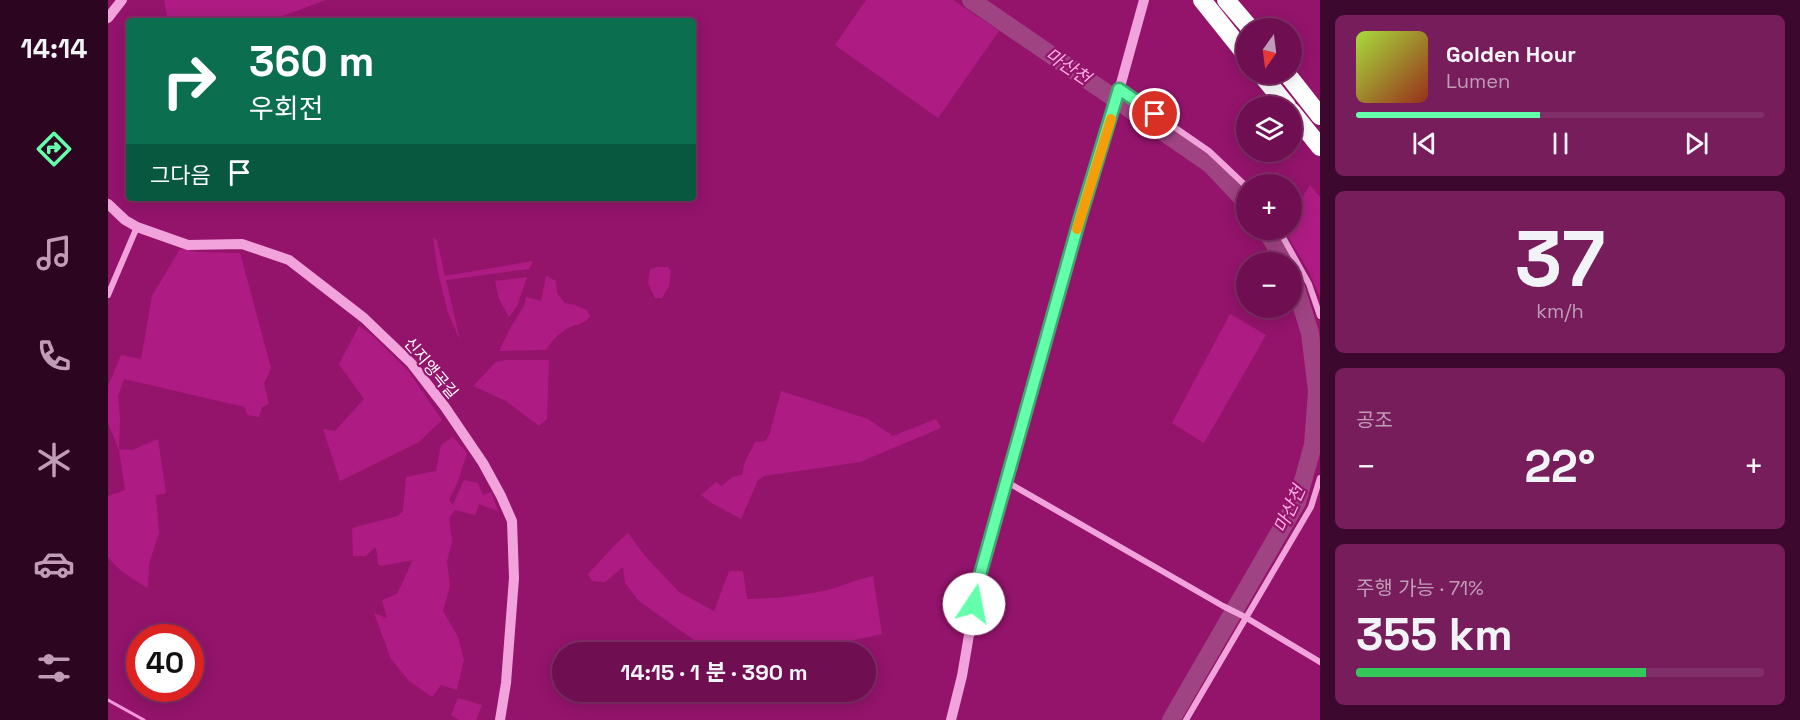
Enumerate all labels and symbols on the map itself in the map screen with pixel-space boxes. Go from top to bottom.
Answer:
north arrow [1236,18,1302,84]
water label: 마산천 [1041,43,1097,91]
pin [1129,88,1180,139]
street label: 신지앵곡길 [399,333,463,403]
water label: 마산천 [1268,479,1311,536]
position arrow [942,572,1006,636]
speed limit sign: 40 [126,624,204,702]

